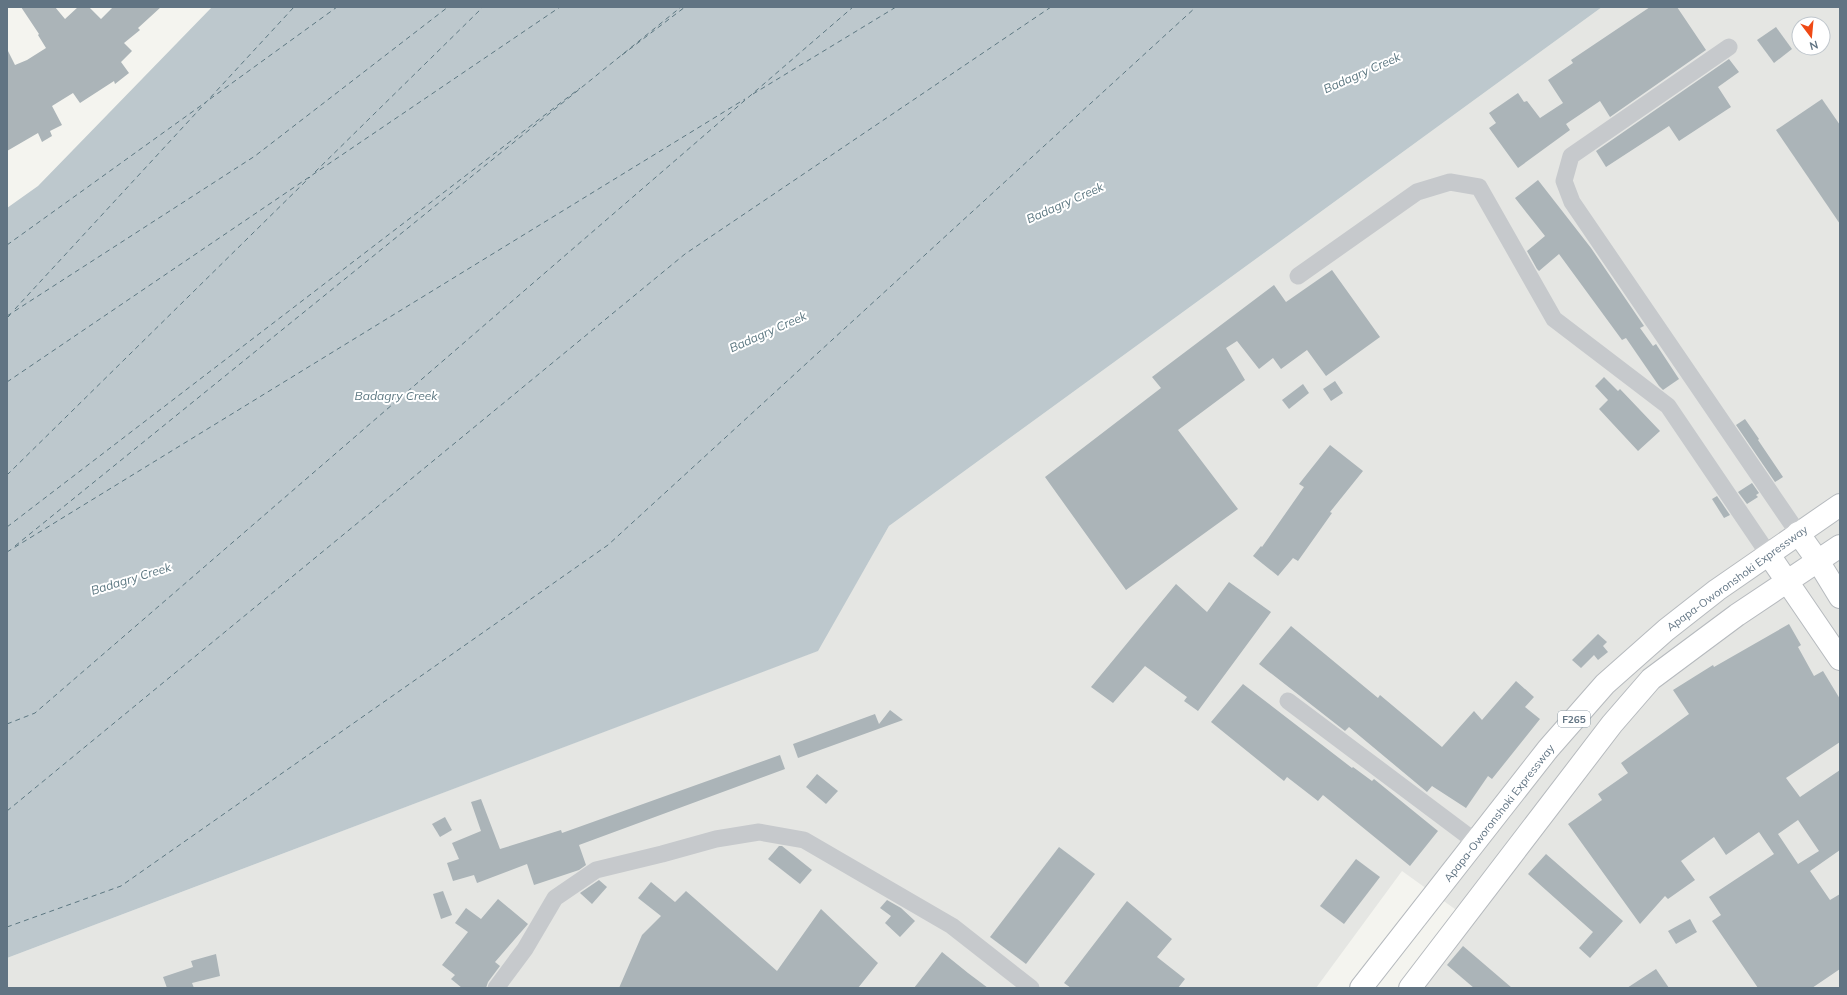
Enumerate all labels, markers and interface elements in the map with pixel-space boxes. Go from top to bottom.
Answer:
north arrow [1791,16,1831,56]
text: N [1808,38,1820,53]
water label: Badagry Creek [1321,48,1403,96]
water label: Badagry Creek [1024,178,1106,226]
water label: Badagry Creek [727,307,809,355]
water label: Badagry Creek [355,388,438,403]
street label: Apapa-Oworonshoki Expressway [1664,522,1810,634]
water label: Badagry Creek [89,559,173,598]
road number: F265 [1558,711,1590,727]
street label: Apapa-Oworonshoki Expressway [1441,741,1557,885]

